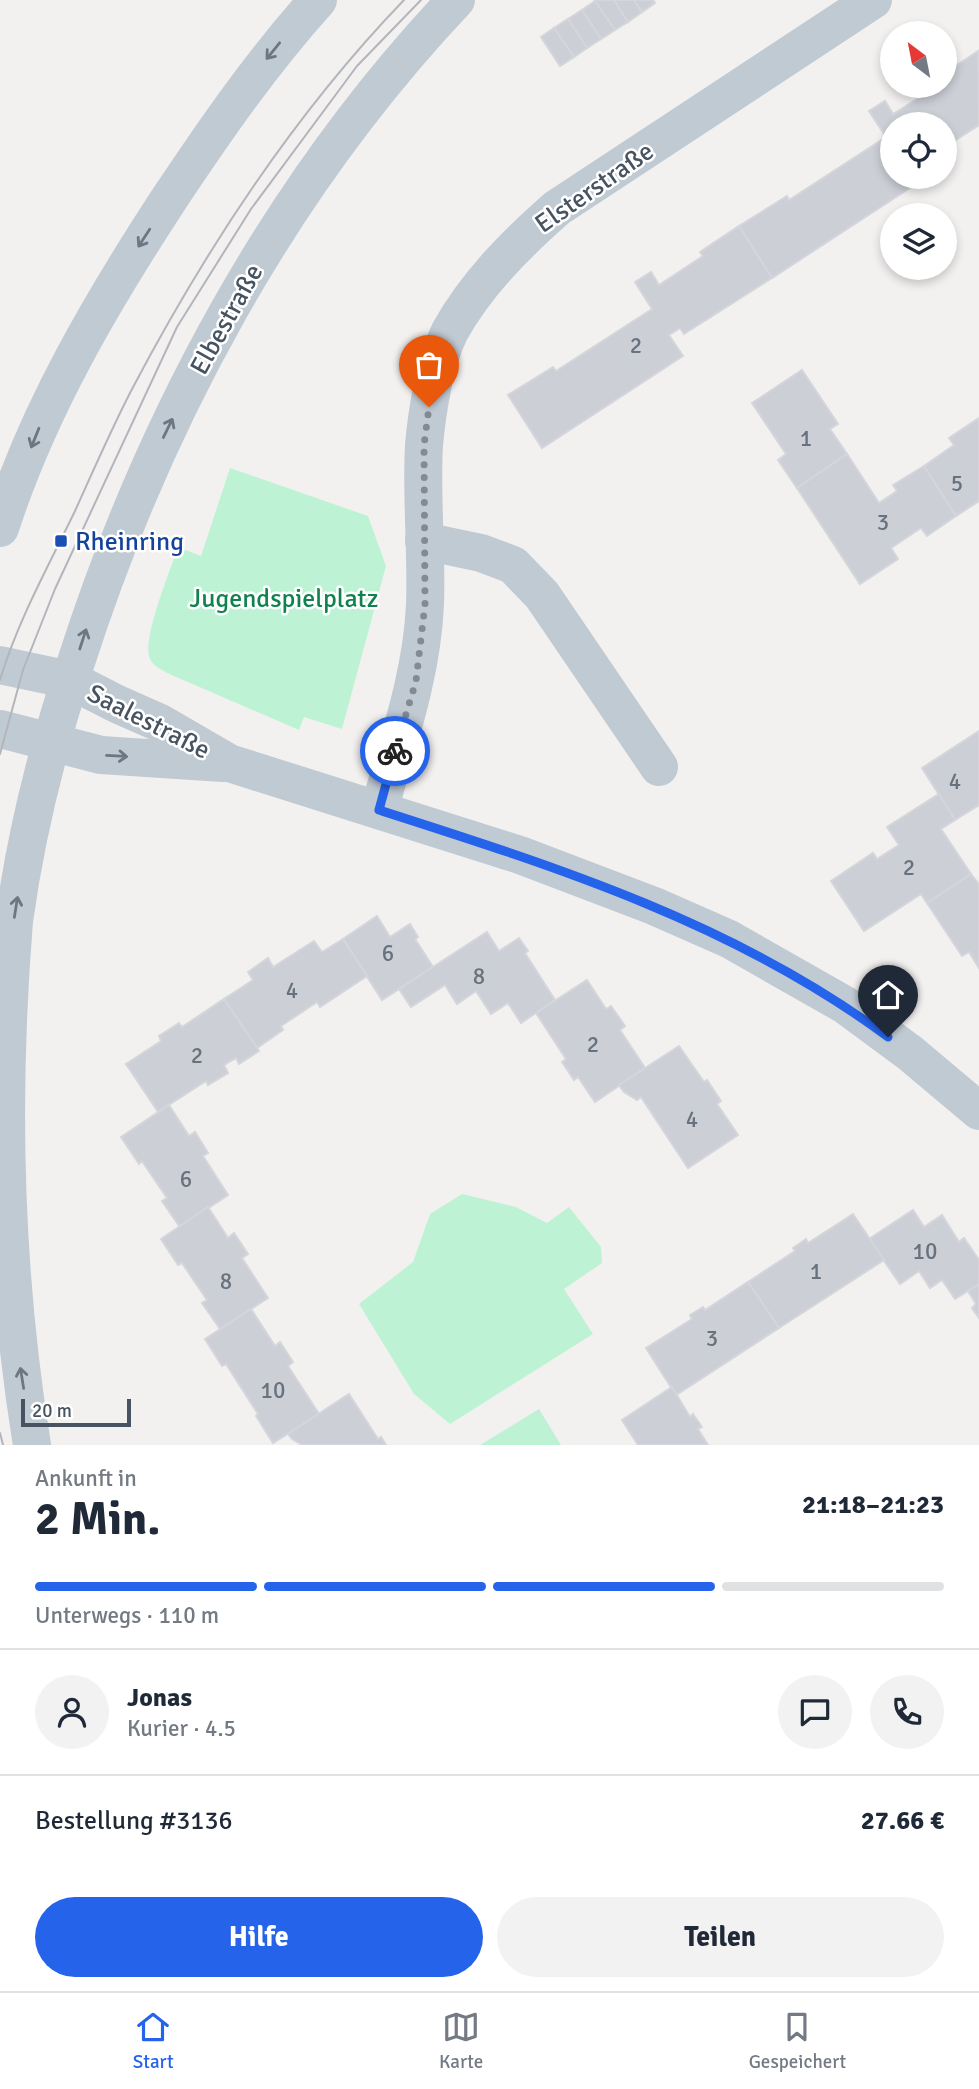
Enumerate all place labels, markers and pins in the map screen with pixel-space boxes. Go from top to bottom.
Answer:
pin [399,335,459,407]
place label: Rheinring [75,526,184,558]
marker: Rheinring [53,533,69,549]
pin [858,965,918,1037]

